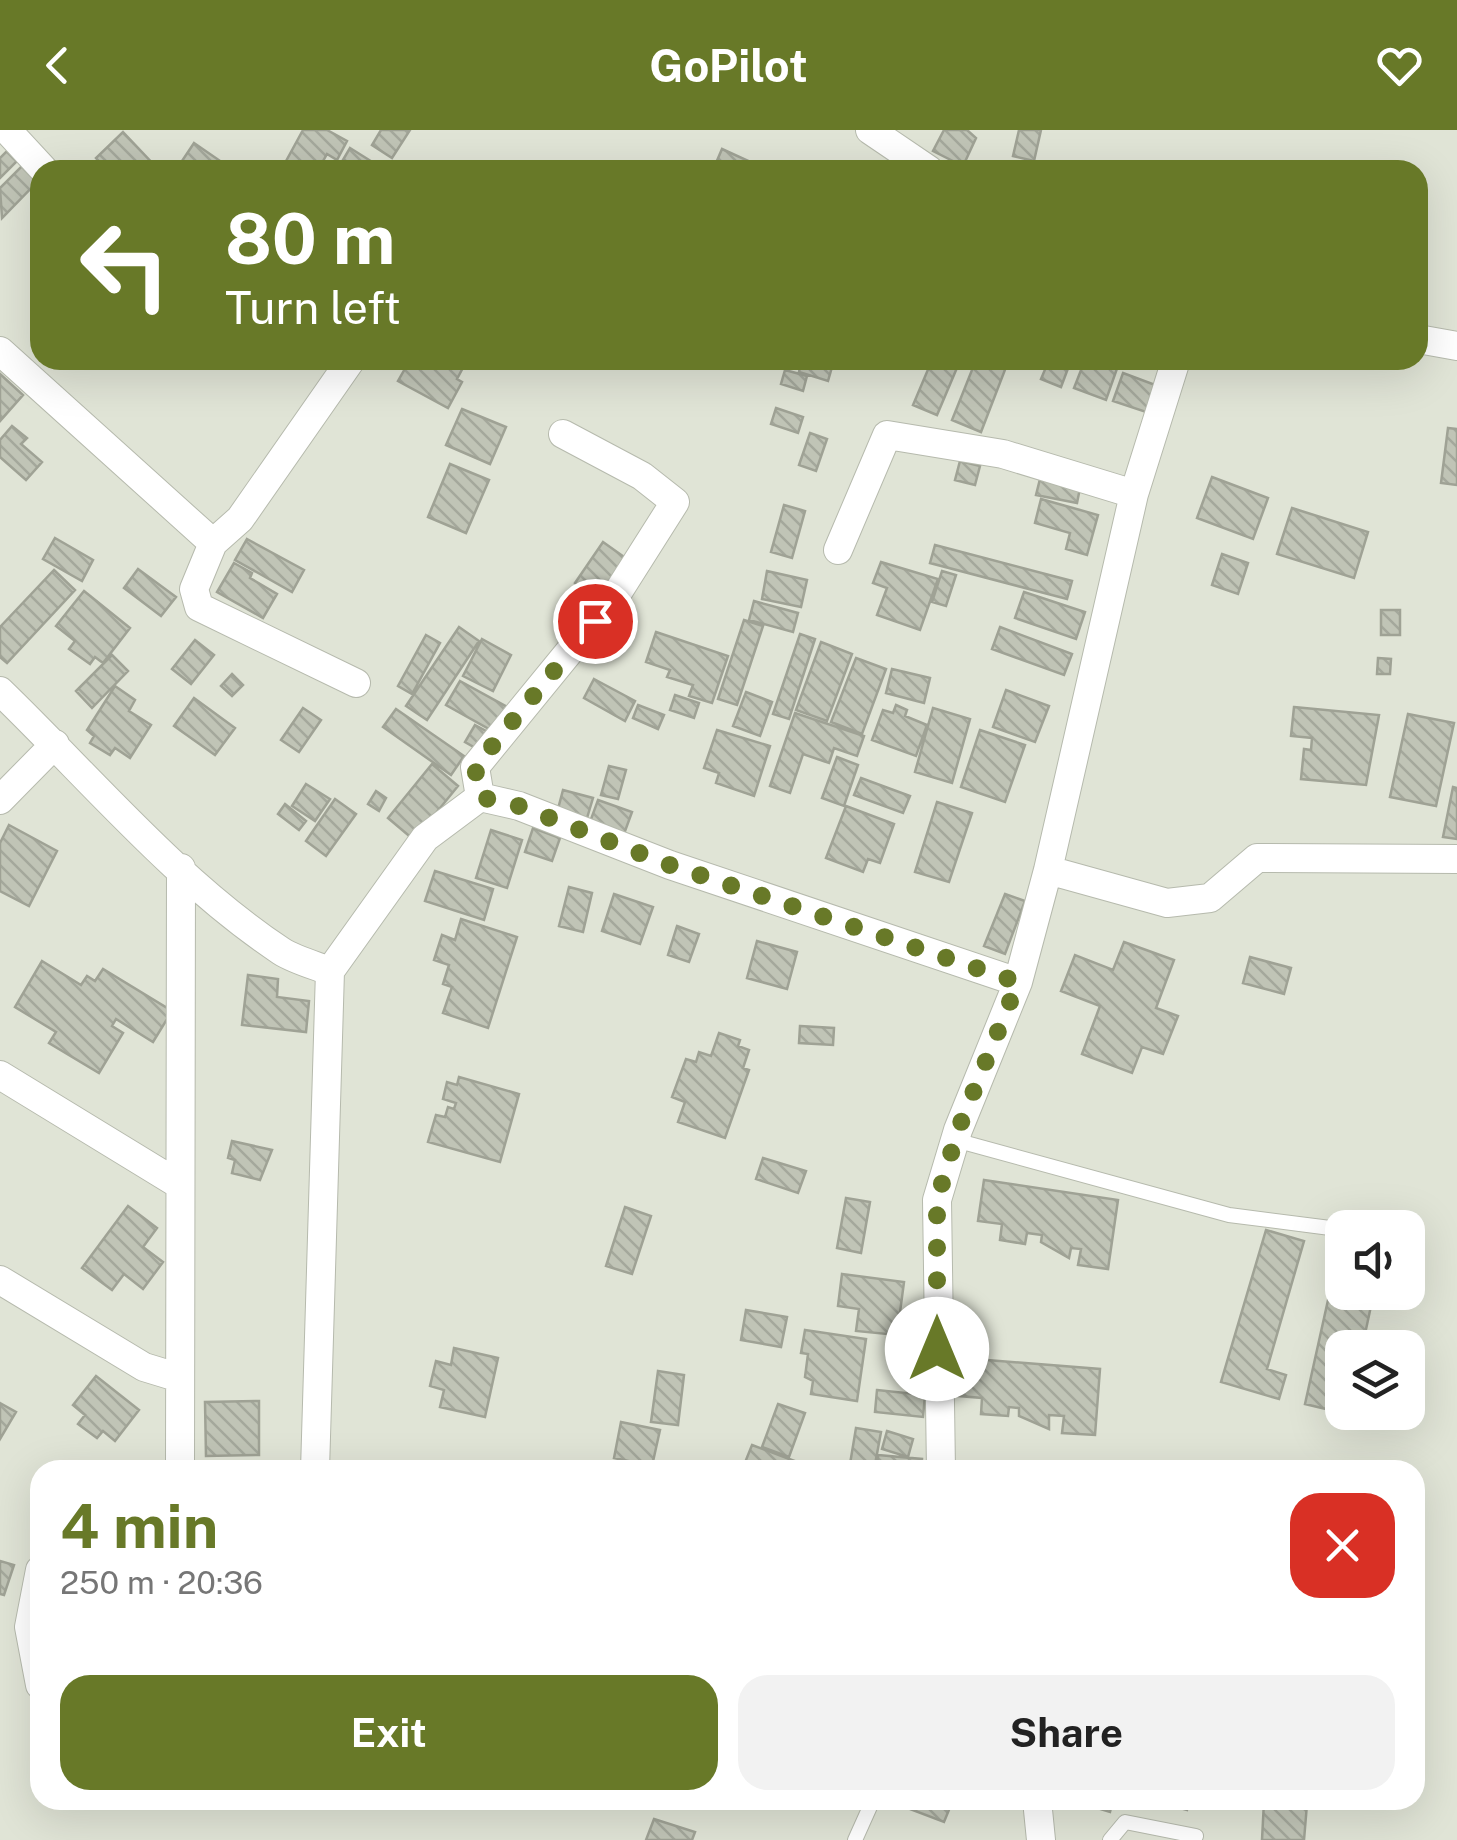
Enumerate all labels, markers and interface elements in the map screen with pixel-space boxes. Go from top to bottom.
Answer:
icon: back [30,38,85,93]
icon: heart [1372,38,1427,93]
text: GoPilot [649,39,808,92]
text: 80 m [225,197,395,280]
icon: left [60,200,190,330]
text: Turn left [225,281,401,334]
pin [553,579,638,664]
icon: arrive [568,594,623,649]
map controls [1325,1210,1425,1430]
button: sound [1325,1210,1425,1310]
position arrow [885,1297,989,1401]
button: layers [1325,1330,1425,1430]
text: 4 min [60,1491,218,1562]
button: close [1290,1493,1395,1598]
text: 250 m · 20:36 [60,1564,263,1601]
button: Exit [60,1675,718,1790]
button: Share [738,1675,1395,1790]

